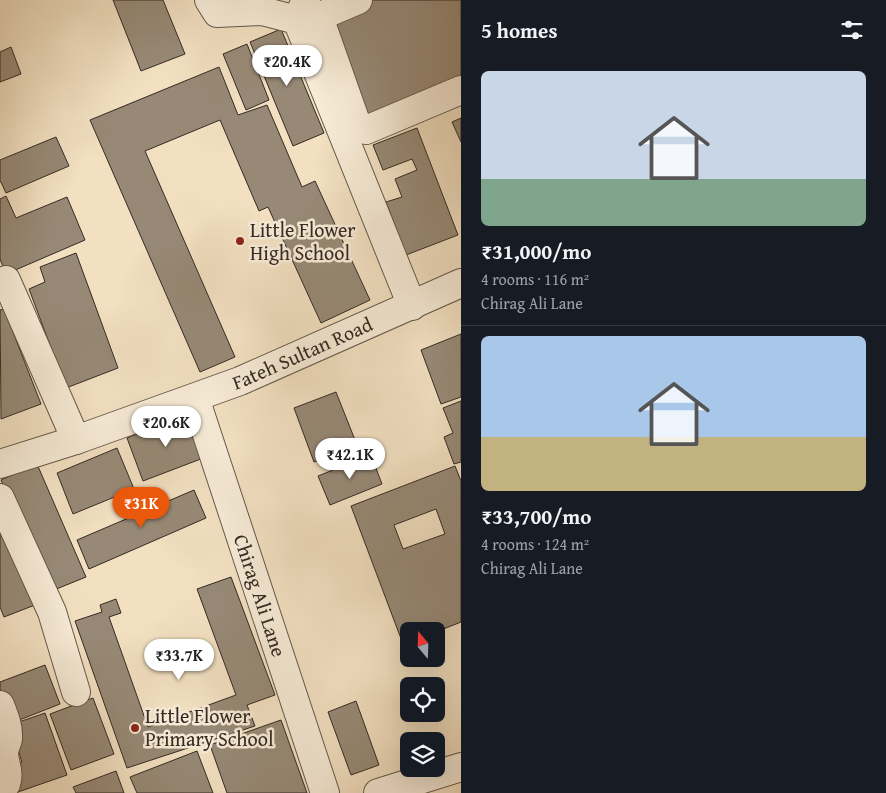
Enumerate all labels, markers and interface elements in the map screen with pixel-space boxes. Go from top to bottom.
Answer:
text: 5 homes [481,15,557,46]
icon: filters [838,16,866,44]
pin: ₹20.4K [246,44,328,87]
text: ₹20.4K [263,49,311,73]
icon: home [629,103,719,193]
place label: Little Flower High School [250,215,356,267]
marker: Little Flower High School [234,235,246,247]
text: ₹31,000/mo [481,236,591,267]
text: 4 rooms · 116 m² [481,267,589,291]
text: Chirag Ali Lane [481,291,583,315]
street label: Fateh Sultan Road [228,309,377,397]
icon: home [629,369,719,459]
pin: ₹20.6K [125,406,207,448]
text: ₹20.6K [142,410,190,434]
pin: ₹42.1K [309,438,391,480]
text: ₹42.1K [326,442,374,466]
pin: ₹31K [111,486,171,529]
text: ₹31K [124,491,158,515]
text: ₹33,700/mo [481,501,591,532]
street label: Chirag Ali Lane [227,530,294,660]
text: 4 rooms · 124 m² [481,532,589,556]
text: Chirag Ali Lane [481,556,583,580]
north arrow [400,622,445,668]
map controls [400,622,445,777]
pin: ₹33.7K [138,638,220,681]
text: ₹33.7K [155,643,203,667]
button: locate [400,677,445,722]
place label: Little Flower Primary School [145,701,274,753]
marker: Little Flower Primary School [129,722,141,734]
button: layers [400,732,445,777]

